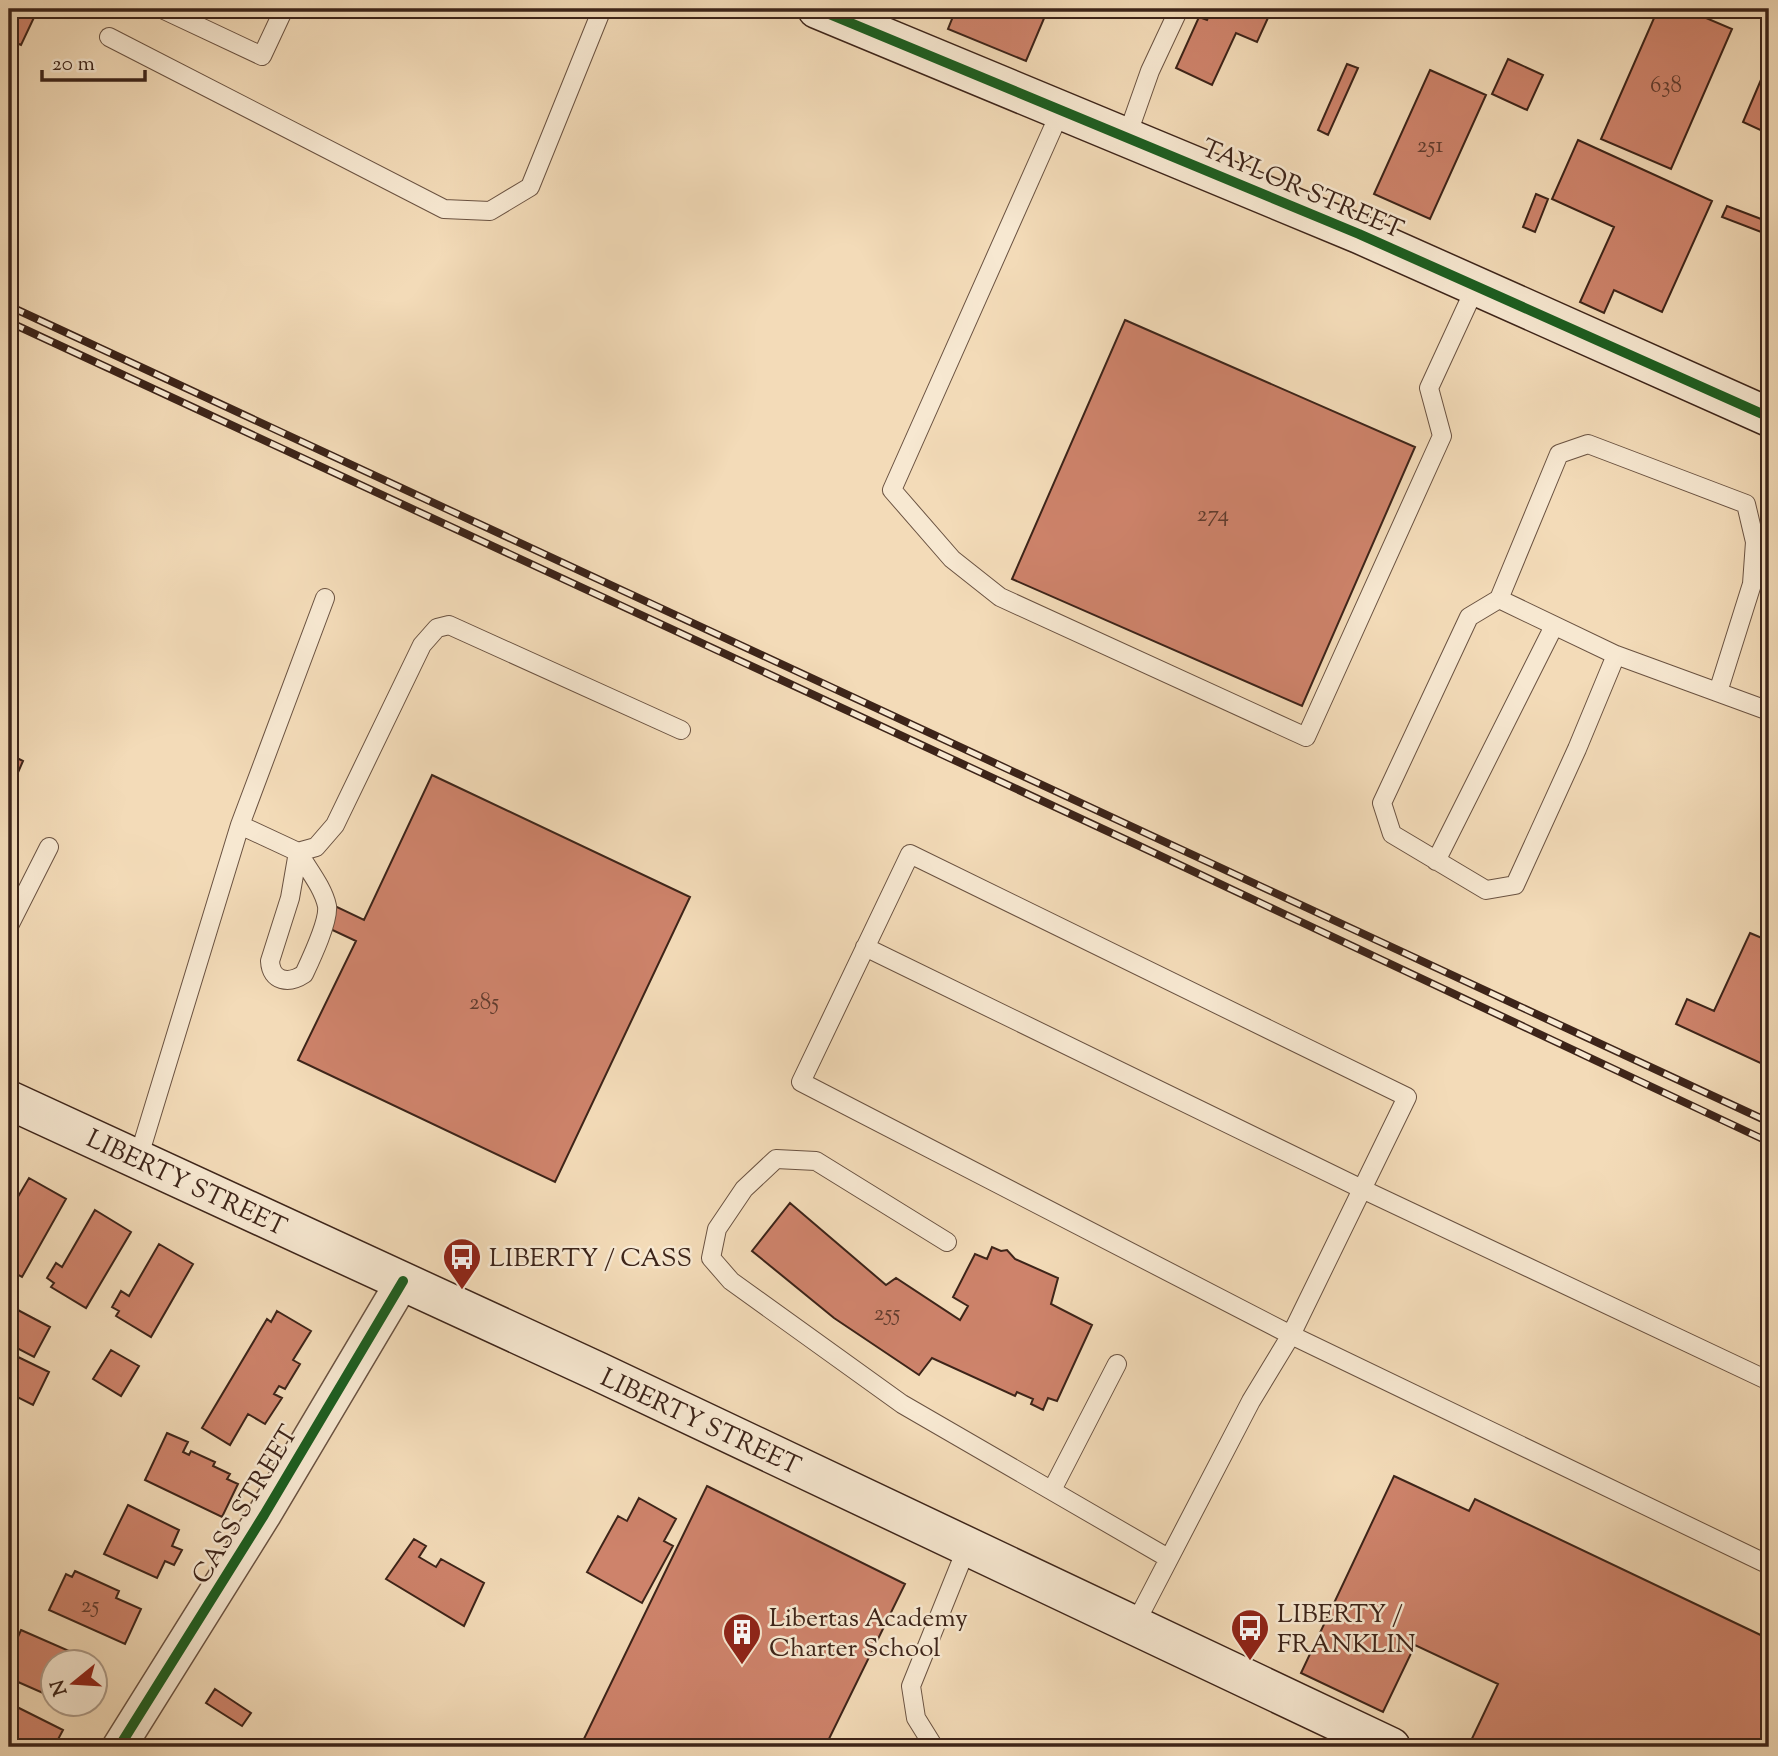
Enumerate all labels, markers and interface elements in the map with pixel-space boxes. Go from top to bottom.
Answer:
scale bar [42,38,145,82]
text: 20 m [52,50,95,80]
house number: 638 [1650,70,1682,103]
house number: 251 [1417,130,1443,163]
street label: TAYLOR STREET [1195,131,1409,250]
house number: 274 [1197,499,1229,532]
house number: 285 [469,987,499,1020]
street label: LIBERTY STREET [80,1122,292,1247]
bus stop icon: LIBERTY / CASS [441,1236,483,1291]
place label: LIBERTY / CASS [489,1241,692,1278]
house number: 255 [874,1298,900,1331]
street label: LIBERTY STREET [594,1361,806,1486]
street label: CASS STREET [184,1419,308,1592]
house number: 25 [81,1590,99,1623]
place label: LIBERTY / FRANKLIN [1277,1597,1416,1664]
place label: Libertas Academy Charter School [769,1601,968,1668]
bus stop icon: LIBERTY / FRANKLIN [1229,1607,1271,1662]
building icon: Libertas Academy Charter School [721,1611,763,1666]
north arrow [38,1648,108,1718]
text: N [45,1676,75,1699]

